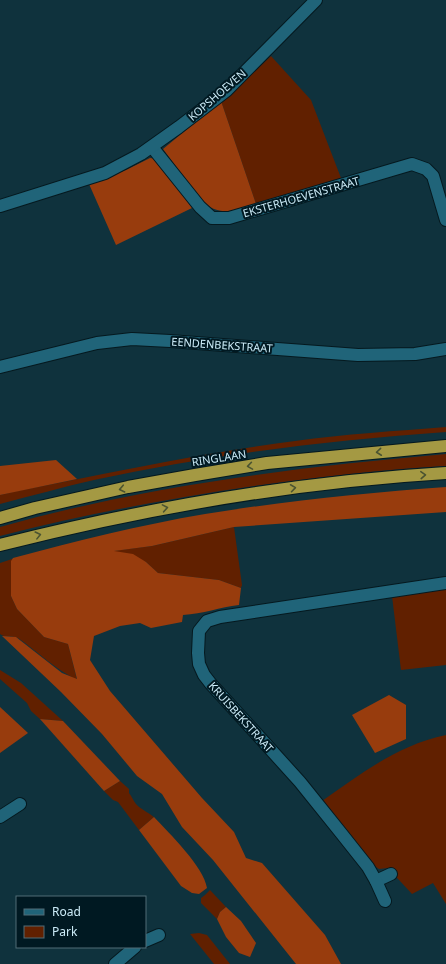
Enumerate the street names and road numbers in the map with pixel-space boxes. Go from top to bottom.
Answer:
street label: KOPSHOEVEN [185,65,249,124]
street label: EKSTERHOEVENSTRAAT [241,173,361,220]
street label: EENDENBEKSTRAAT [171,333,273,356]
street label: RINGLAAN [191,446,247,469]
street label: KRUISBEKSTRAAT [206,678,277,755]

